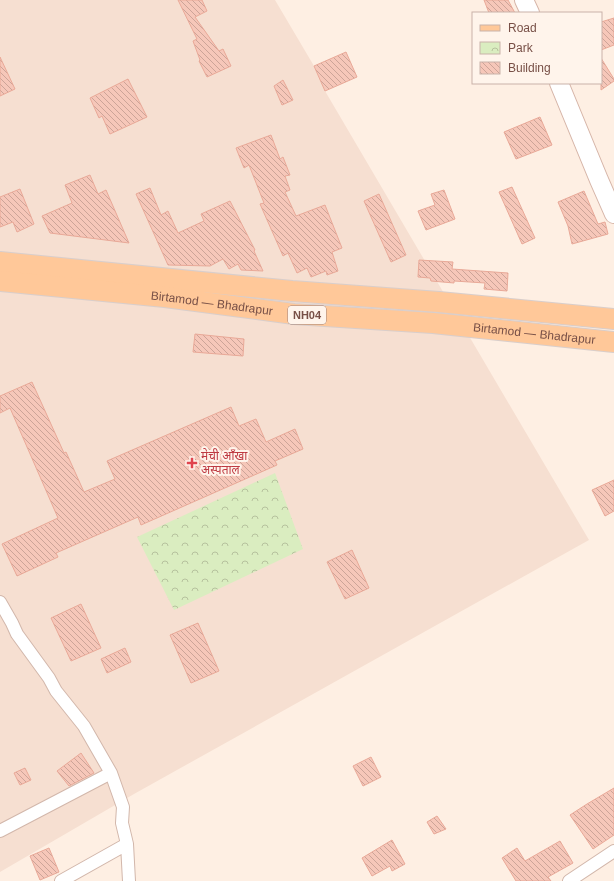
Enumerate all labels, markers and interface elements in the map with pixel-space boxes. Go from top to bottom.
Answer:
legend [472,12,602,84]
text: Road [508,21,537,35]
text: Park [508,41,534,55]
text: Building [508,61,551,75]
street label: Birtamod — Bhadrapur [150,289,274,318]
road number: NH04 [288,306,326,324]
street label: Birtamod — Bhadrapur [472,320,596,347]
place label: मेची आँखा अस्पताल [201,448,248,477]
marker: मेची आँखा अस्पताल [186,457,198,469]

